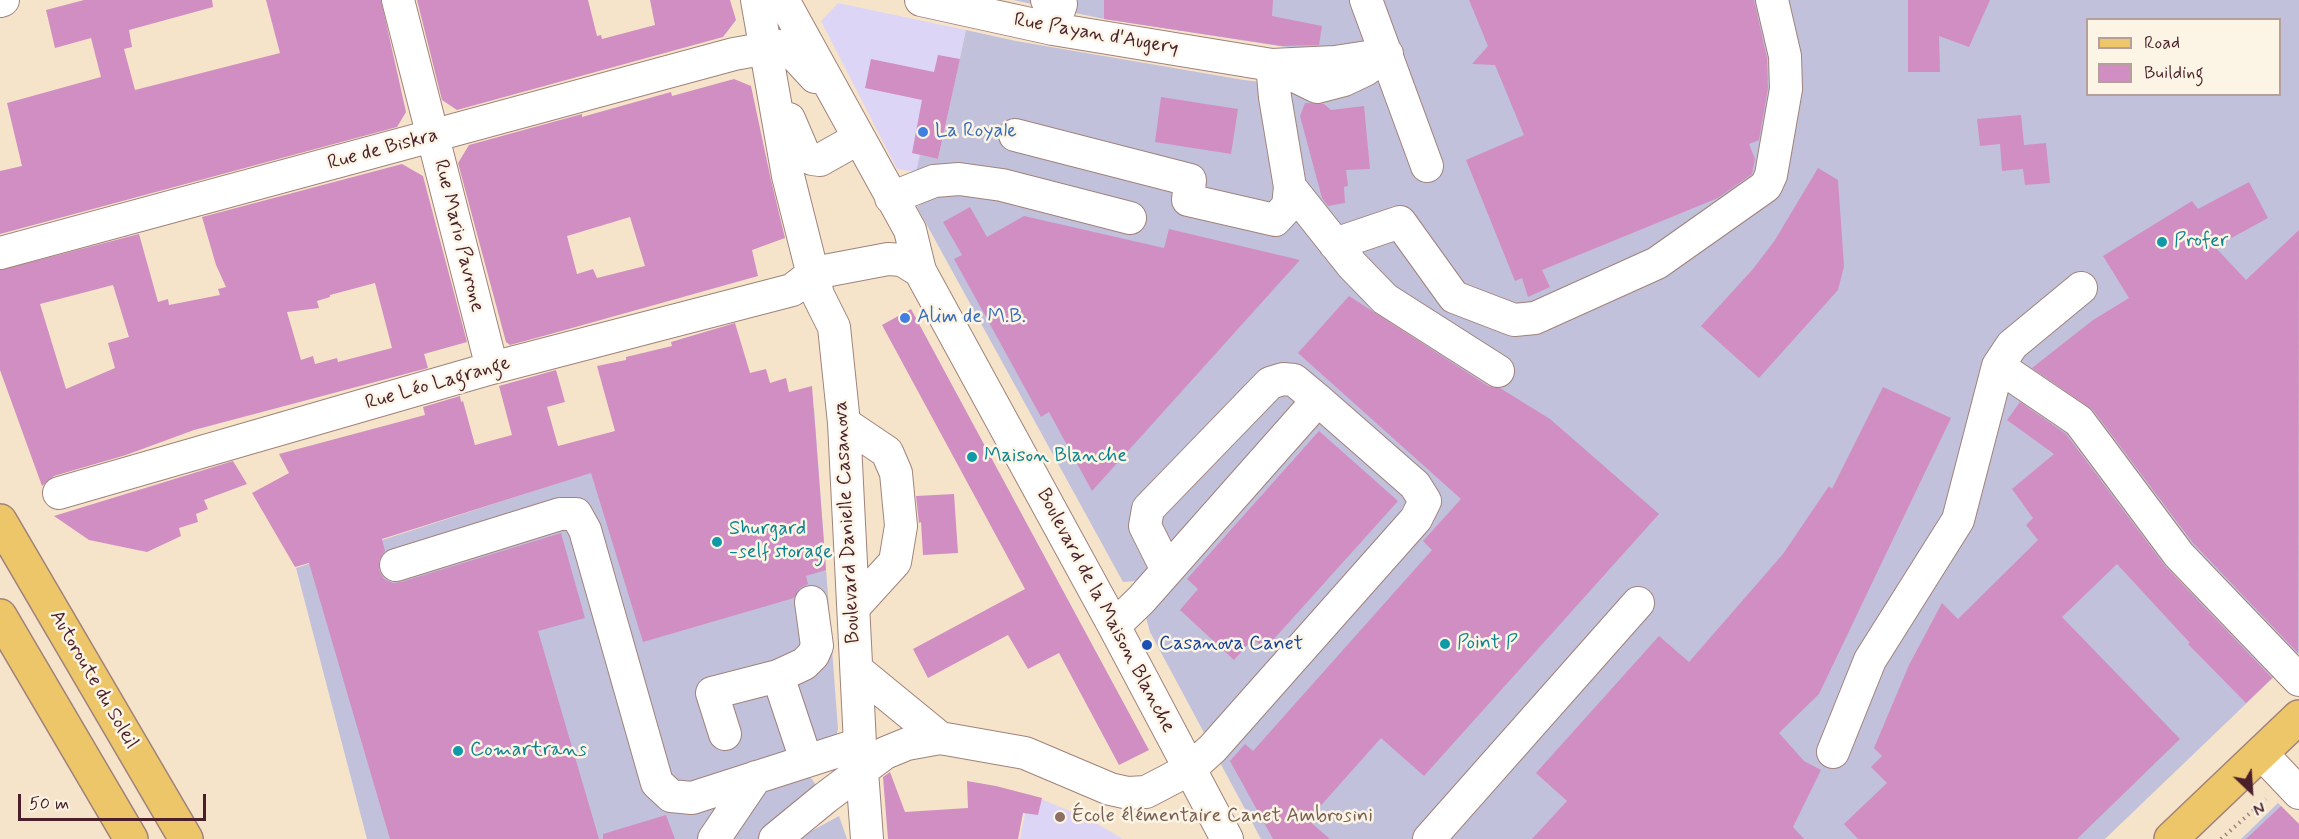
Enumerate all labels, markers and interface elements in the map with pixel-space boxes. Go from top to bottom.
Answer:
street label: Rue Payan d'Augery [1012,9,1180,61]
legend [2086,18,2281,96]
text: Road [2144,31,2180,55]
text: Building [2144,61,2204,85]
place label: La Royale [935,120,1017,144]
street label: Rue de Biskra [325,124,441,176]
marker: La Royale [916,125,930,139]
street label: Rue Mario Pavrone [427,157,489,315]
place label: Profer [2174,230,2228,254]
marker: Profer [2155,235,2169,249]
place label: Alim de M.B. [917,306,1026,330]
marker: Alim de M.B. [898,311,912,325]
street label: Rue Léo Lagrange [363,352,513,416]
street label: Boulevard Danielle Casanova [830,400,866,644]
place label: Maison Blanche [984,445,1127,469]
marker: Maison Blanche [965,450,979,464]
street label: Boulevard de la Maison Blanche [1030,485,1180,737]
place label: Shurgard -self storage [729,518,833,565]
marker: Shurgard -self storage [710,535,724,549]
street label: Autoroute du Soleil [44,606,142,754]
place label: Point P [1457,632,1518,656]
place label: Casanova Canet [1159,633,1303,657]
marker: Point P [1438,637,1452,651]
marker: Casanova Canet [1140,638,1154,652]
place label: Comartrans [470,739,587,763]
marker: Comartrans [451,744,465,758]
north arrow [2221,761,2281,821]
scale bar [21,782,208,820]
text: 50 m [29,792,69,816]
text: N [2250,796,2268,820]
place label: École élémentaire Canet Ambrosini [1072,805,1373,829]
marker: École élémentaire Canet Ambrosini [1053,810,1067,824]

